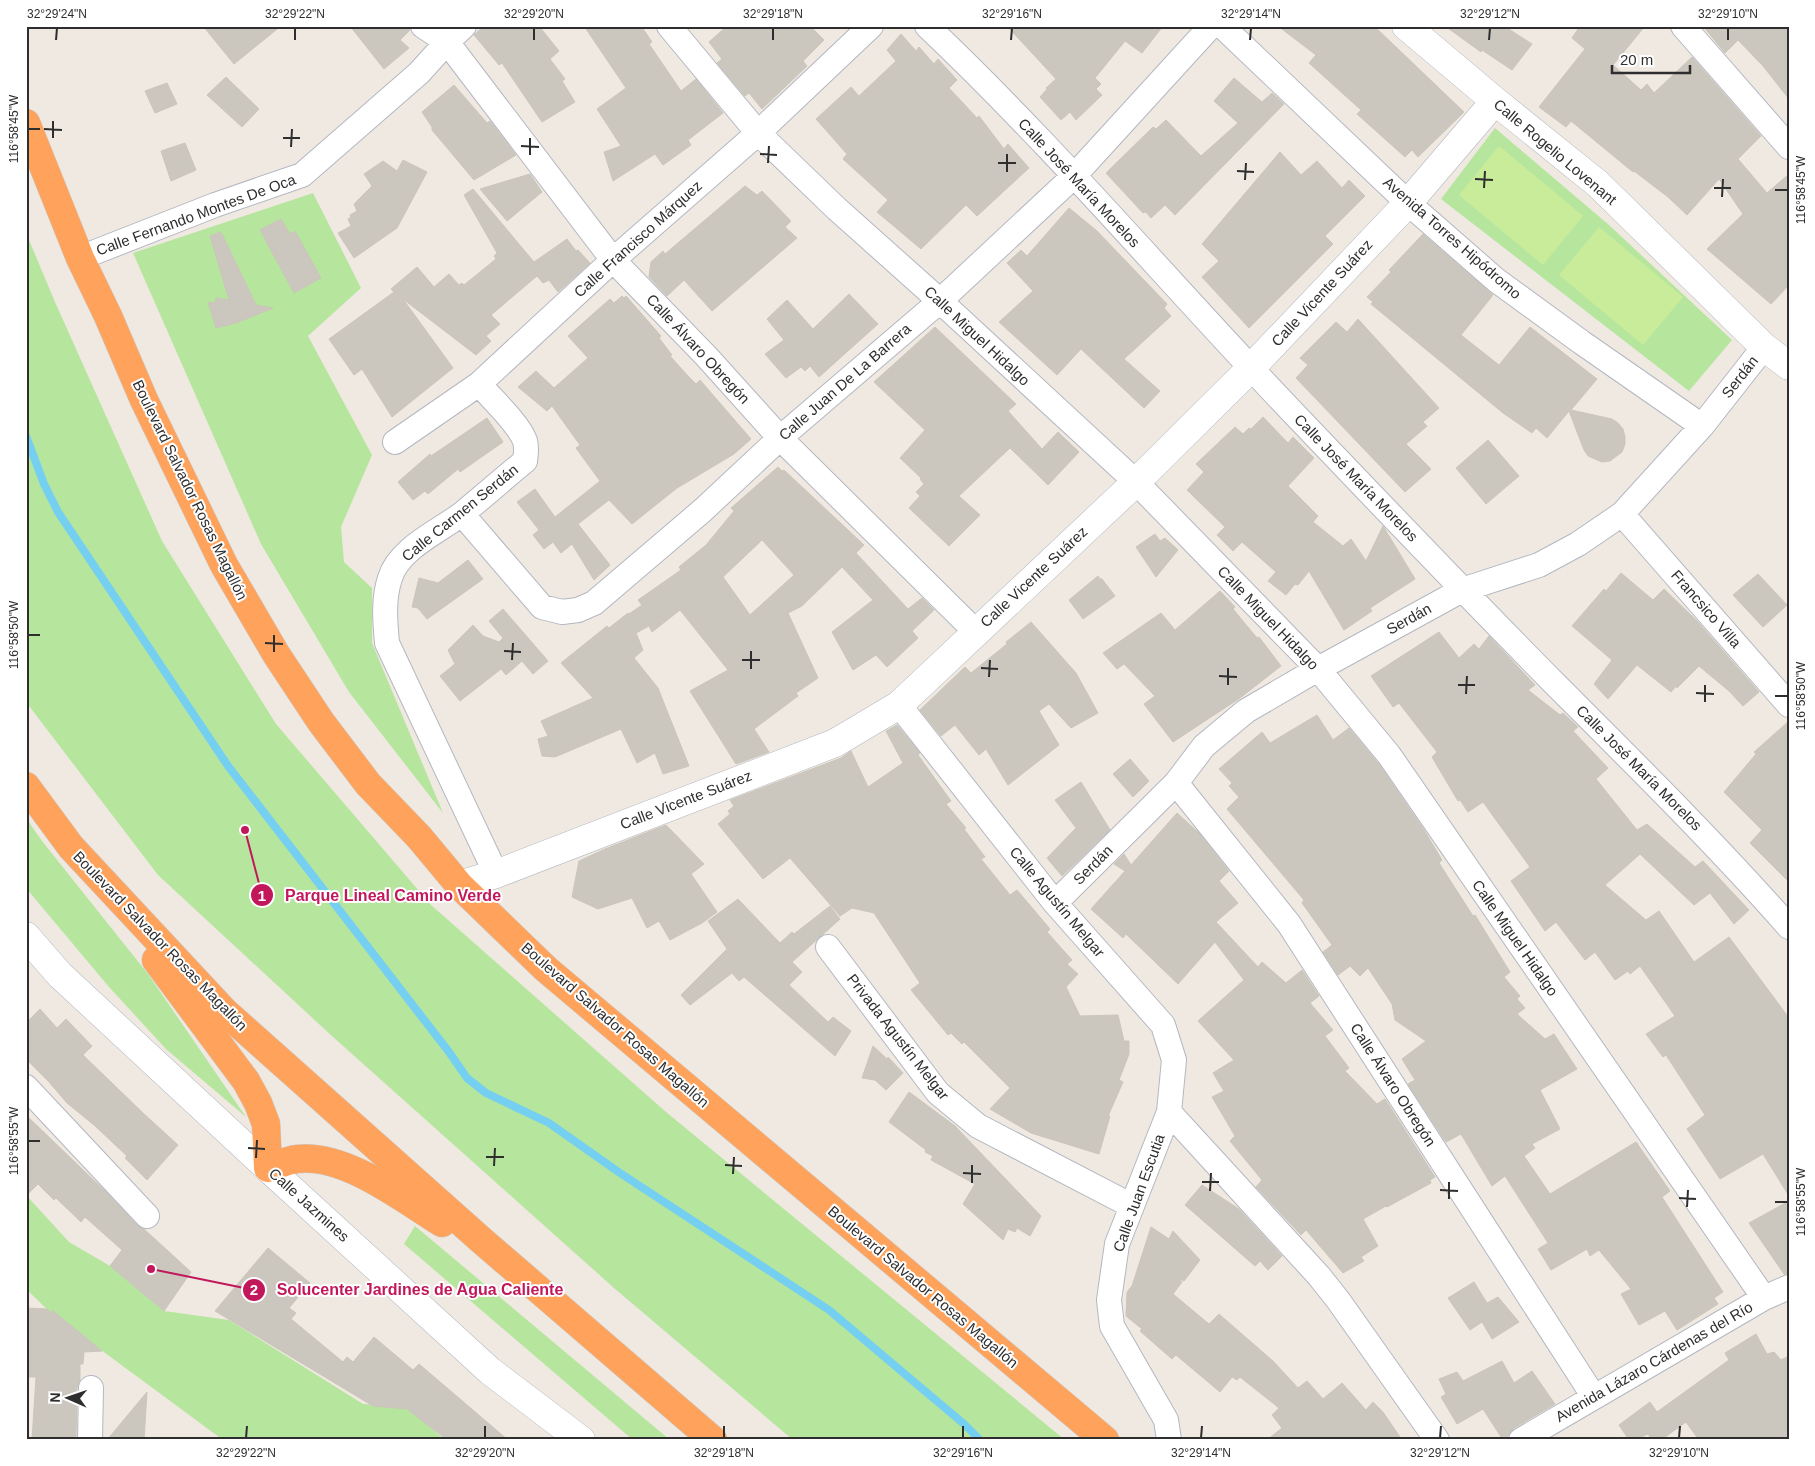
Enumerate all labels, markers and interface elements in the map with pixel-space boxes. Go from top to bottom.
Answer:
text: 32°29'24"N [27,7,87,21]
text: 32°29'22"N [265,7,325,21]
text: 32°29'20"N [504,7,564,21]
text: 32°29'18"N [743,7,803,21]
text: 32°29'16"N [982,7,1042,21]
text: 32°29'14"N [1221,7,1281,21]
text: 32°29'12"N [1460,7,1520,21]
text: 32°29'10"N [1698,7,1758,21]
scale bar [1612,42,1690,74]
text: 20 m [1620,51,1653,68]
text: 116°58'45"W [7,94,21,163]
street label: Calle Rogelio Lovenant [1490,95,1621,209]
street label: Calle José María Morelos [1015,115,1144,251]
text: 116°58'45"W [1794,155,1808,224]
street label: Calle Fernando Montes De Oca [94,170,298,259]
street label: Avenida Torres Hipódromo [1380,173,1525,302]
street label: Calle Francisco Márquez [570,177,705,300]
street label: Calle Vicente Suárez [1268,236,1376,350]
street label: Calle Miguel Hidalgo [921,283,1033,389]
street label: Calle Álvaro Obregón [643,290,753,407]
street label: Calle Juan De La Barrera [775,319,915,444]
street label: Serdán [1718,352,1761,401]
street label: Boulevard Salvador Rosas Magallón [130,377,251,603]
street label: Calle José María Morelos [1291,411,1422,545]
street label: Calle Carmen Serdán [398,461,521,565]
street label: Calle Vicente Suárez [977,523,1091,631]
street label: Calle Miguel Hidalgo [1214,562,1322,673]
street label: Francsico Villa [1668,566,1745,651]
street label: Serdán [1383,599,1434,638]
text: 116°58'50"W [7,600,21,669]
text: 116°58'50"W [1794,661,1808,730]
street label: Calle José María Morelos [1573,702,1705,834]
street label: Calle Vicente Suárez [618,767,754,833]
street label: Serdán [1070,842,1116,888]
street label: Calle Agustín Melgar [1006,843,1108,960]
street label: Boulevard Salvador Rosas Magallón [70,847,251,1034]
street label: Calle Miguel Hidalgo [1469,876,1562,999]
callout: Parque Lineal Camino Verde [250,880,511,911]
text: 1 [258,887,266,904]
text: Parque Lineal Camino Verde [285,887,501,904]
street label: Boulevard Salvador Rosas Magallón [518,939,712,1111]
street label: Privada Agustín Melgar [844,970,953,1103]
street label: Calle Álvaro Obregón [1347,1020,1440,1149]
text: 116°58'55"W [7,1106,21,1175]
street label: Calle Juan Escutia [1109,1131,1168,1254]
street label: Calle Jazmines [266,1164,353,1245]
text: 116°58'55"W [1794,1167,1808,1236]
street label: Boulevard Salvador Rosas Magallón [825,1202,1022,1371]
callout: Solucenter Jardines de Agua Caliente [241,1274,573,1305]
text: 2 [250,1281,258,1298]
text: Solucenter Jardines de Agua Caliente [277,1281,563,1298]
street label: Avenida Lázaro Cárdenas del Río [1552,1298,1755,1425]
north arrow [42,1374,92,1424]
text: N [47,1392,63,1403]
text: 32°29'22"N [216,1446,276,1460]
text: 32°29'20"N [455,1446,515,1460]
text: 32°29'18"N [694,1446,754,1460]
text: 32°29'16"N [933,1446,993,1460]
text: 32°29'14"N [1171,1446,1231,1460]
text: 32°29'12"N [1410,1446,1470,1460]
text: 32°29'10"N [1649,1446,1709,1460]

